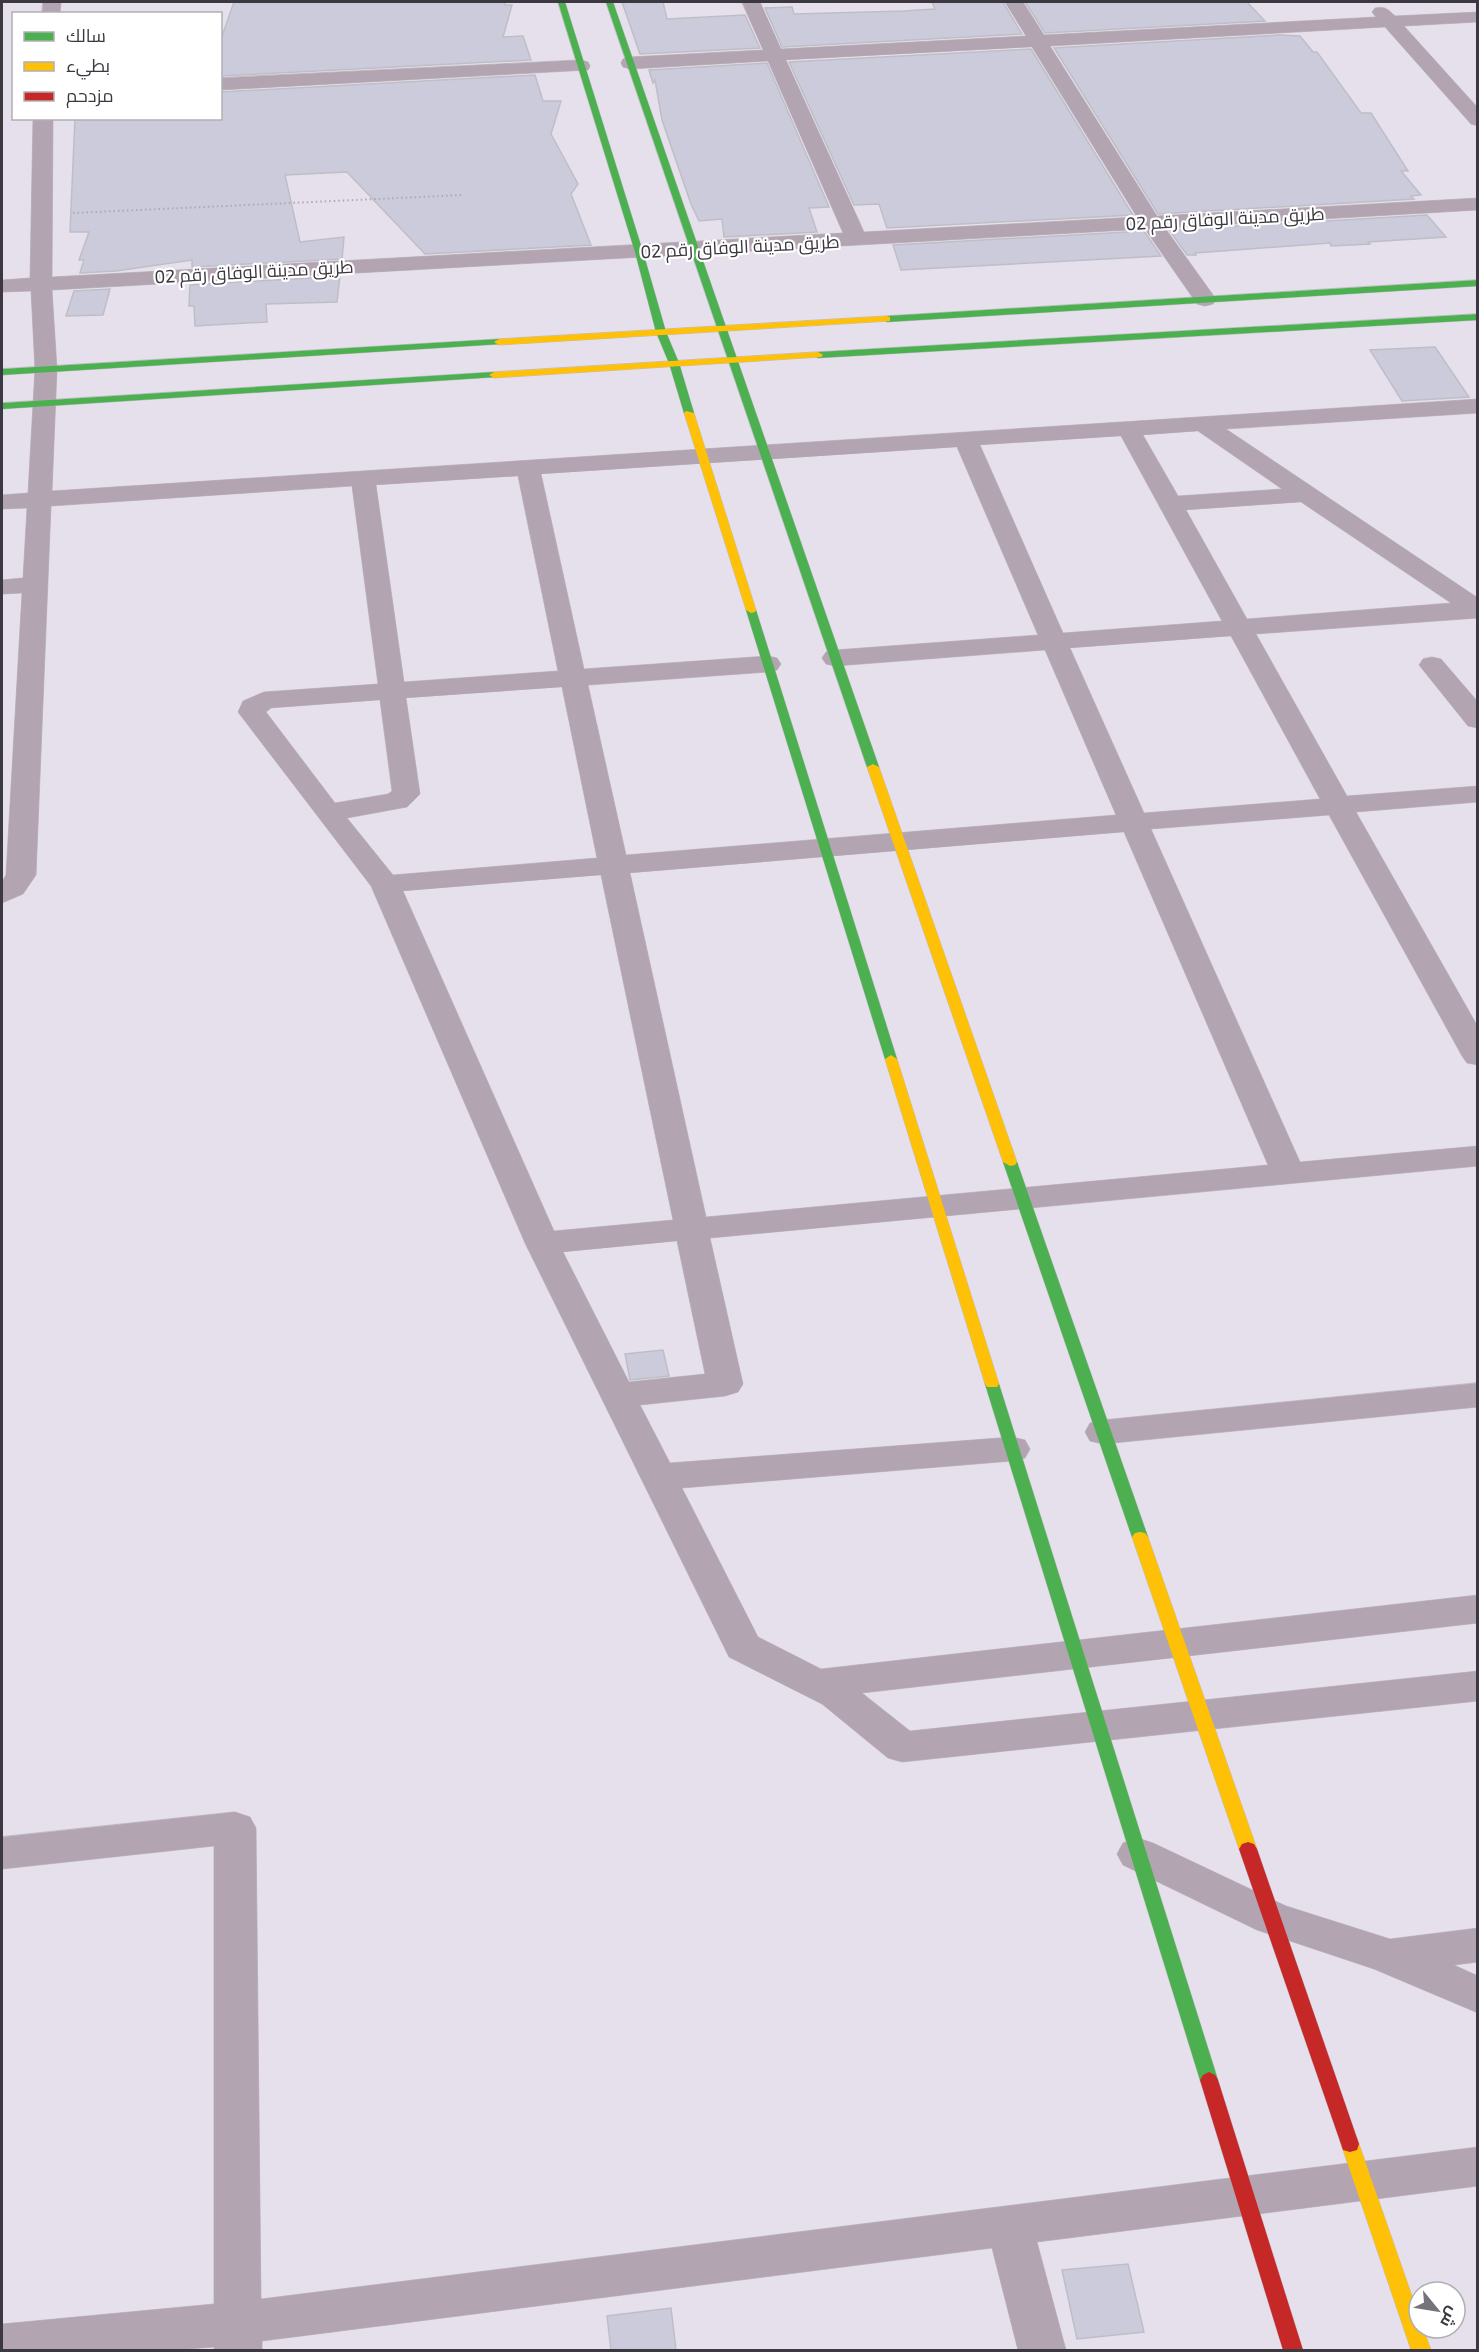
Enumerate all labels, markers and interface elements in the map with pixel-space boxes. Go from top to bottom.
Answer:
legend [12,12,222,120]
text: سالك [66,24,106,46]
text: بطيء [66,54,110,80]
text: مزدحم [66,84,114,108]
street label: طريق مدينة الوفاق رقم 02 [1125,202,1325,236]
street label: طريق مدينة الوفاق رقم 02 [640,230,840,264]
street label: طريق مدينة الوفاق رقم 02 [154,255,354,289]
north arrow [1407,2280,1467,2340]
text: ش [1436,2304,1464,2331]

